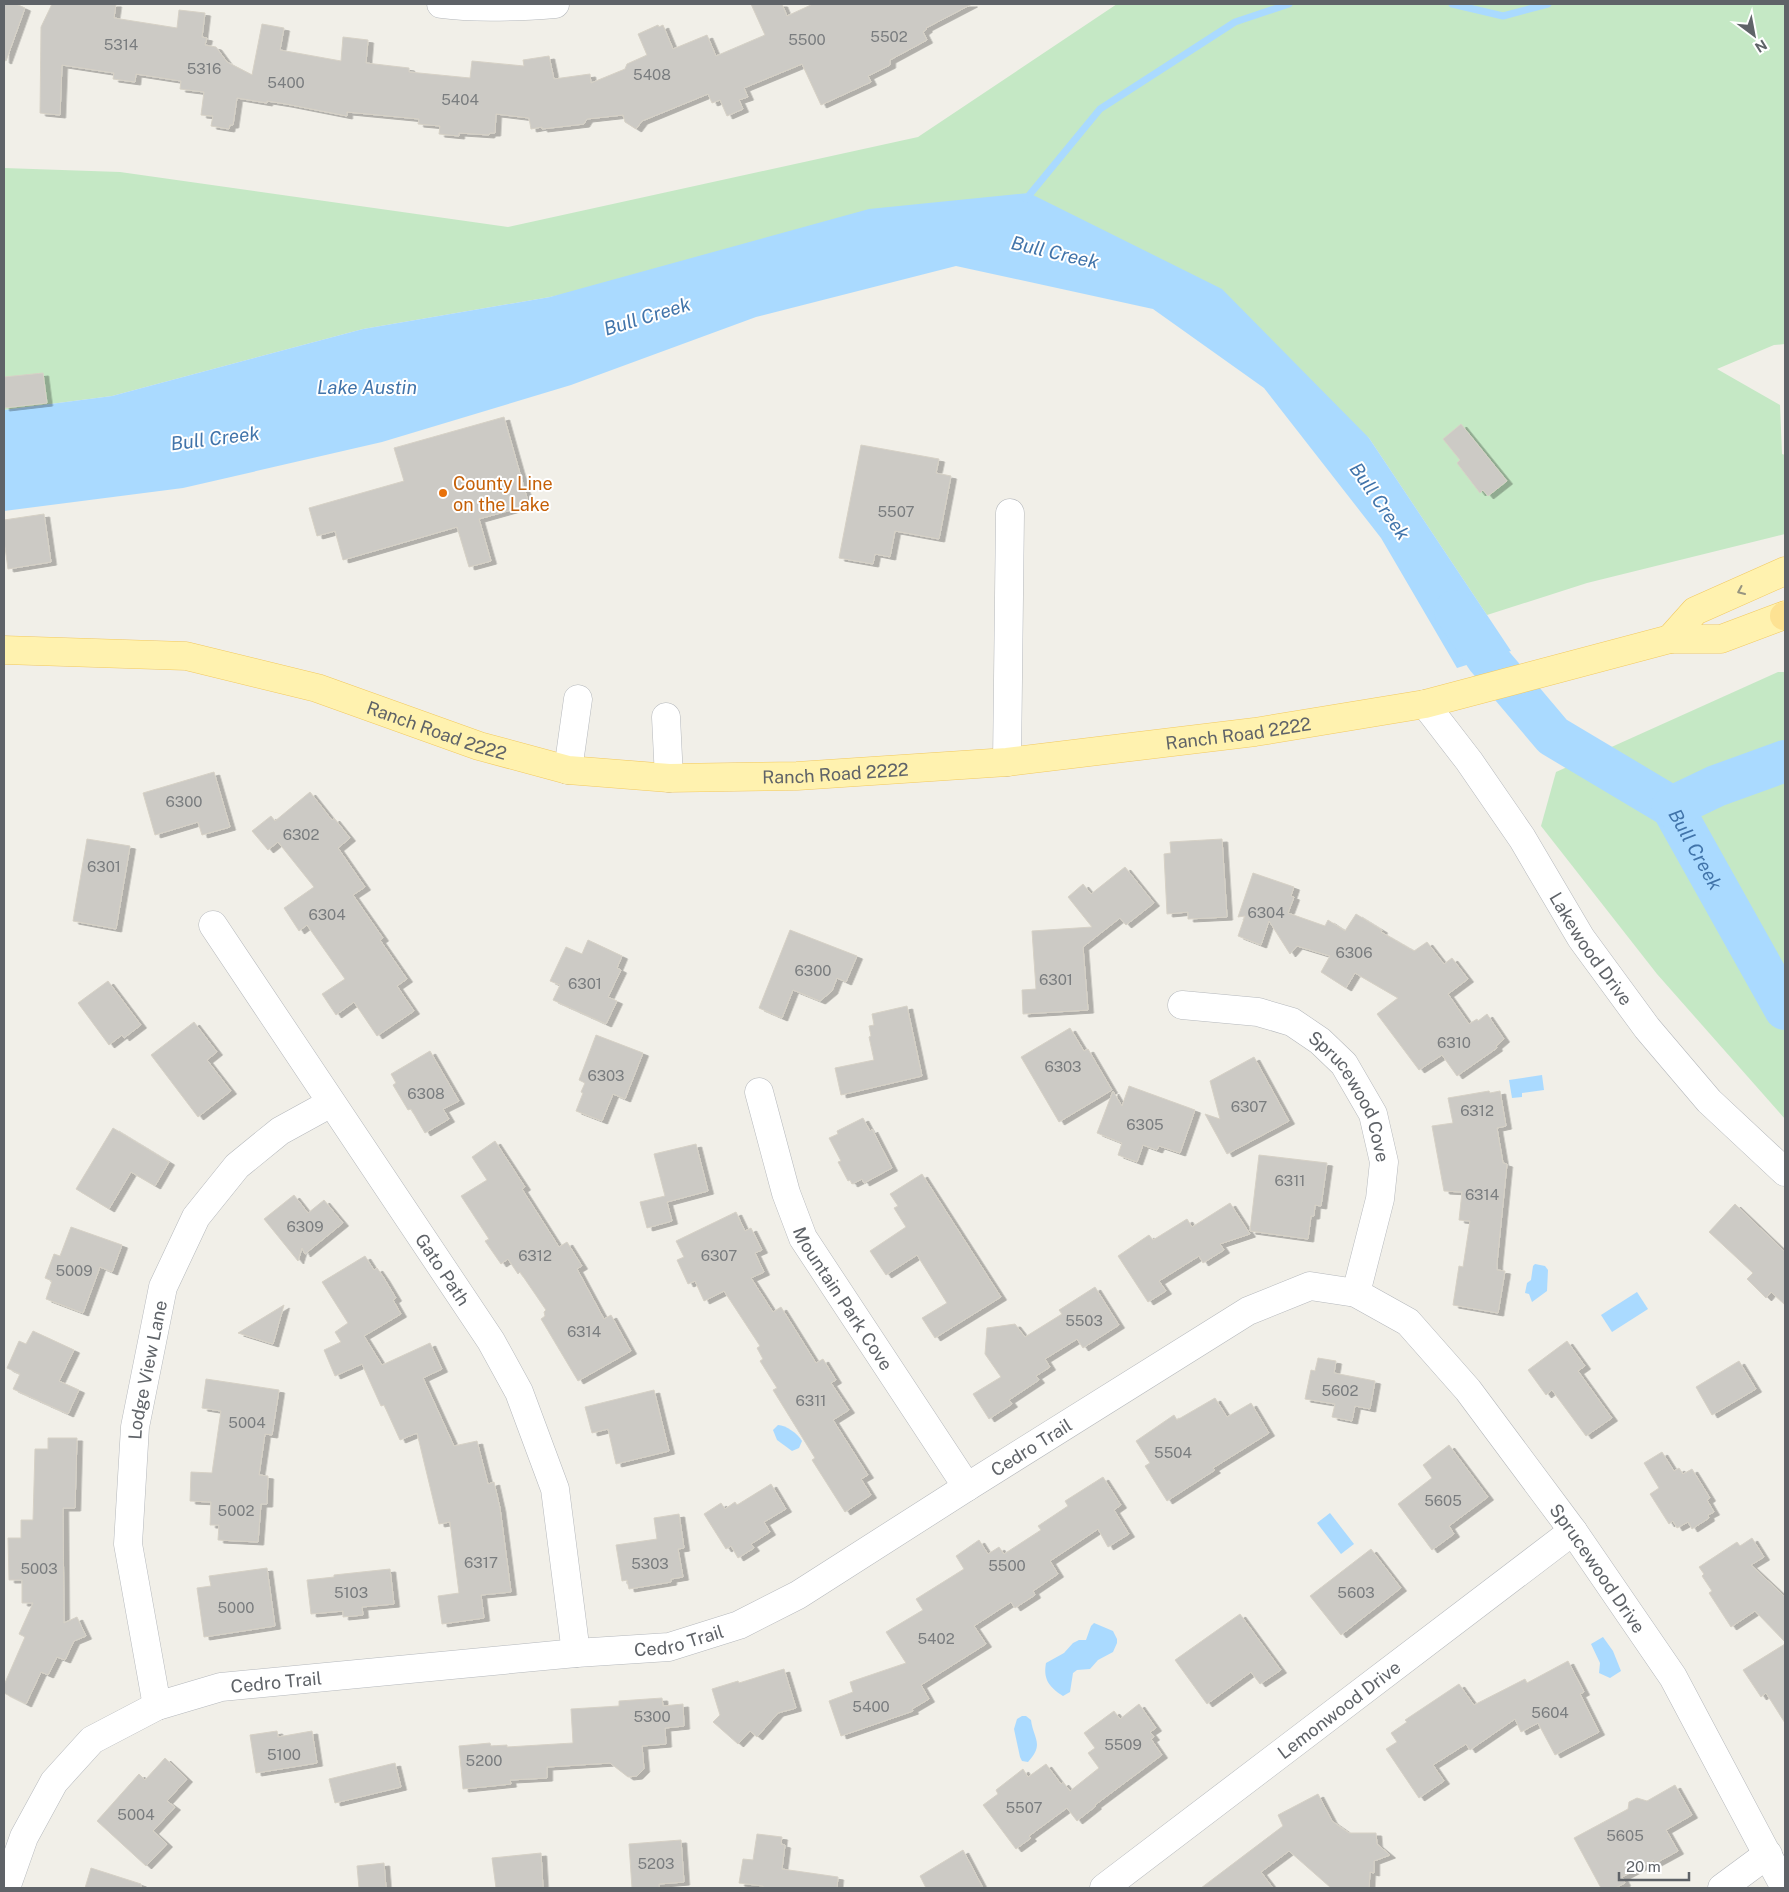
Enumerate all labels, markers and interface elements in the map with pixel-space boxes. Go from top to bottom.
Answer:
north arrow [1729,10,1779,60]
house number: 5502 [870,28,908,45]
house number: 5500 [788,31,826,48]
house number: 5314 [104,36,138,53]
text: N [1752,36,1770,56]
house number: 5316 [187,60,221,77]
house number: 5408 [633,66,671,83]
house number: 5400 [267,74,305,91]
house number: 5404 [441,91,479,108]
water label: Bull Creek [1009,231,1102,273]
water label: Bull Creek [601,292,694,340]
water label: Lake Austin [317,376,417,398]
water label: Bull Creek [169,422,261,454]
water label: Bull Creek [1345,458,1415,544]
place label: County Line on the Lake [453,473,553,515]
marker: County Line on the Lake [437,487,449,499]
house number: 5507 [877,503,915,520]
one-way arrow [1737,584,1746,595]
street label: Ranch Road 2222 [364,696,509,764]
street label: Ranch Road 2222 [1164,712,1313,753]
street label: Ranch Road 2222 [762,758,909,787]
house number: 6300 [166,793,202,810]
water label: Bull Creek [1664,805,1727,894]
house number: 6302 [283,826,319,843]
house number: 6301 [87,858,121,875]
street label: Lakewood Drive [1546,888,1637,1009]
house number: 6304 [1247,904,1285,921]
house number: 6304 [308,906,346,923]
house number: 6306 [1335,944,1373,961]
house number: 6300 [795,962,831,979]
house number: 6301 [1039,971,1073,988]
house number: 6301 [568,975,602,992]
street label: Sprucewood Cove [1305,1026,1394,1164]
house number: 6310 [1437,1034,1471,1051]
house number: 6303 [1044,1058,1082,1075]
house number: 6303 [587,1067,625,1084]
house number: 6308 [407,1085,445,1102]
house number: 6307 [1231,1098,1267,1115]
house number: 6312 [1460,1102,1494,1119]
house number: 6305 [1126,1116,1164,1133]
house number: 6311 [1275,1172,1305,1189]
house number: 6314 [1465,1186,1499,1203]
house number: 6309 [286,1218,324,1235]
street label: Mountain Park Cove [789,1224,898,1374]
street label: Gato Path [411,1229,475,1309]
house number: 6312 [518,1247,552,1264]
house number: 6307 [701,1247,737,1264]
house number: 5009 [55,1262,93,1279]
street label: Lodge View Lane [124,1298,171,1440]
house number: 5503 [1065,1312,1103,1329]
house number: 6314 [567,1323,601,1340]
house number: 5602 [1322,1382,1359,1399]
house number: 6311 [796,1392,826,1409]
house number: 5004 [228,1414,266,1431]
street label: Cedro Trail [987,1414,1075,1480]
house number: 5504 [1154,1444,1192,1461]
house number: 5605 [1424,1492,1462,1509]
street label: Sprucewood Drive [1546,1499,1650,1637]
house number: 5002 [218,1502,254,1519]
house number: 6317 [464,1554,498,1571]
house number: 5303 [631,1555,669,1572]
house number: 5500 [988,1557,1026,1574]
house number: 5003 [20,1560,58,1577]
house number: 5103 [334,1584,368,1601]
house number: 5603 [1337,1584,1375,1601]
house number: 5000 [218,1599,254,1616]
street label: Cedro Trail [633,1620,726,1660]
house number: 5402 [917,1630,955,1647]
street label: Lemonwood Drive [1273,1656,1404,1763]
street label: Cedro Trail [230,1667,323,1697]
house number: 5400 [852,1698,890,1715]
house number: 5604 [1531,1704,1569,1721]
house number: 5300 [633,1708,671,1725]
house number: 5509 [1104,1736,1142,1753]
house number: 5100 [267,1746,301,1763]
house number: 5200 [466,1752,502,1769]
house number: 5507 [1005,1799,1043,1816]
house number: 5004 [117,1806,155,1823]
house number: 5605 [1606,1827,1644,1844]
scale bar [1619,1850,1689,1882]
house number: 5203 [637,1855,675,1872]
text: 20 m [1626,1858,1661,1875]

